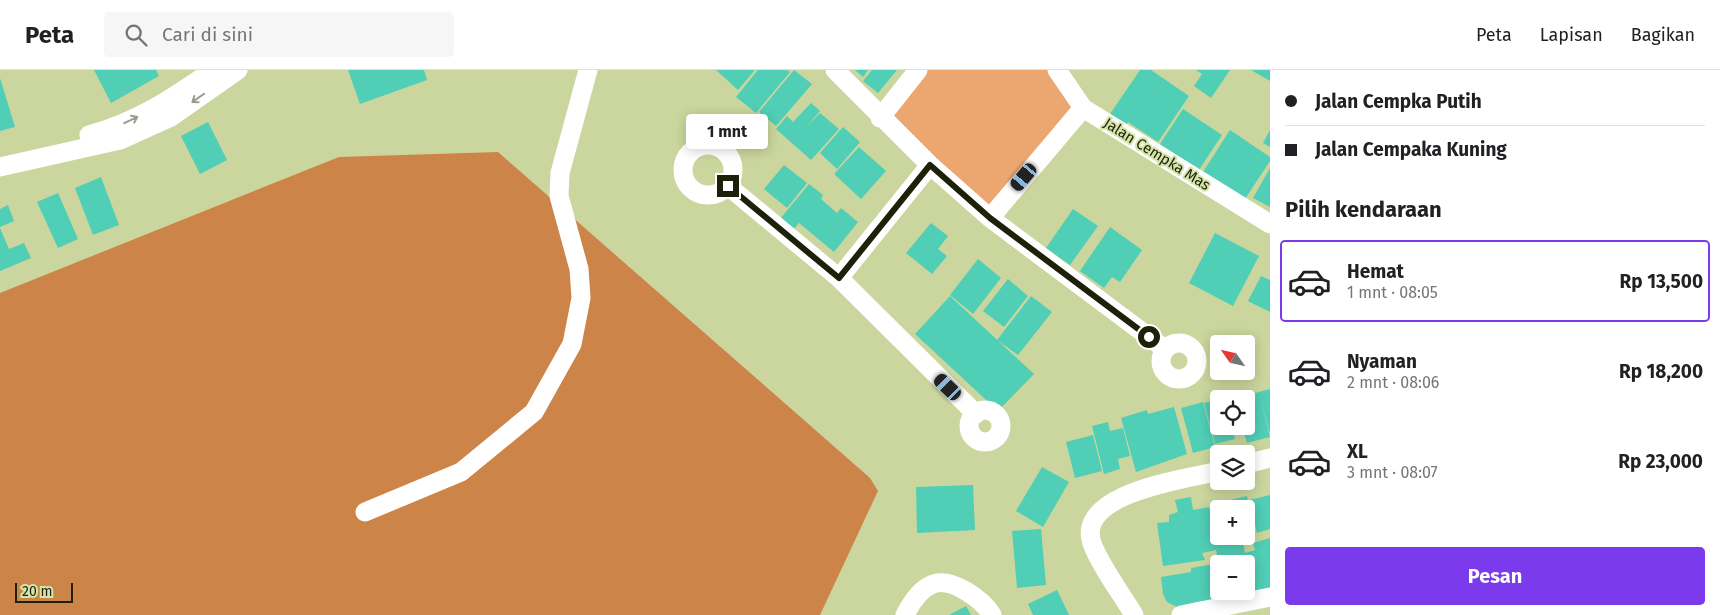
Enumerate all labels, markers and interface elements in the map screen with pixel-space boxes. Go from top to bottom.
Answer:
search box [104,12,454,57]
text: Peta [25,21,74,49]
icon: search [122,21,150,49]
text: Cari di sini [162,23,253,46]
text: Peta [1476,24,1512,46]
text: Lapisan [1540,24,1603,46]
text: Bagikan [1631,24,1695,46]
text: Jalan Cempka Putih [1315,90,1482,113]
one-way arrow [192,93,206,103]
callout: 1 mnt [687,114,769,148]
street label: Jalan Cempka Mas [1100,114,1214,194]
one-way arrow [123,115,138,124]
text: 1 mnt [707,122,747,141]
text: Jalan Cempaka Kuning [1315,138,1507,161]
car [1008,161,1039,193]
route end [717,175,739,197]
text: Pilih kendaraan [1285,196,1442,223]
icon: car [1287,259,1332,304]
text: Hemat [1347,260,1404,283]
text: Rp 13,500 [1620,270,1703,293]
text: 1 mnt · 08:05 [1347,283,1438,302]
route start [1138,326,1160,348]
north arrow [1210,335,1255,380]
map controls [1210,335,1255,600]
icon: car [1287,349,1332,394]
text: Nyaman [1347,350,1417,373]
text: Rp 18,200 [1619,360,1703,383]
car [931,371,964,403]
text: 2 mnt · 08:06 [1347,373,1439,392]
button: locate [1210,390,1255,435]
icon: car [1287,439,1332,484]
text: XL [1347,440,1368,463]
button: layers [1210,445,1255,490]
text: Rp 23,000 [1618,450,1703,473]
text: 3 mnt · 08:07 [1347,463,1438,482]
button: + [1210,500,1255,545]
button: Pesan [1285,547,1705,605]
button: − [1210,555,1255,600]
scale bar [15,580,72,603]
text: 20 m [22,583,52,600]

